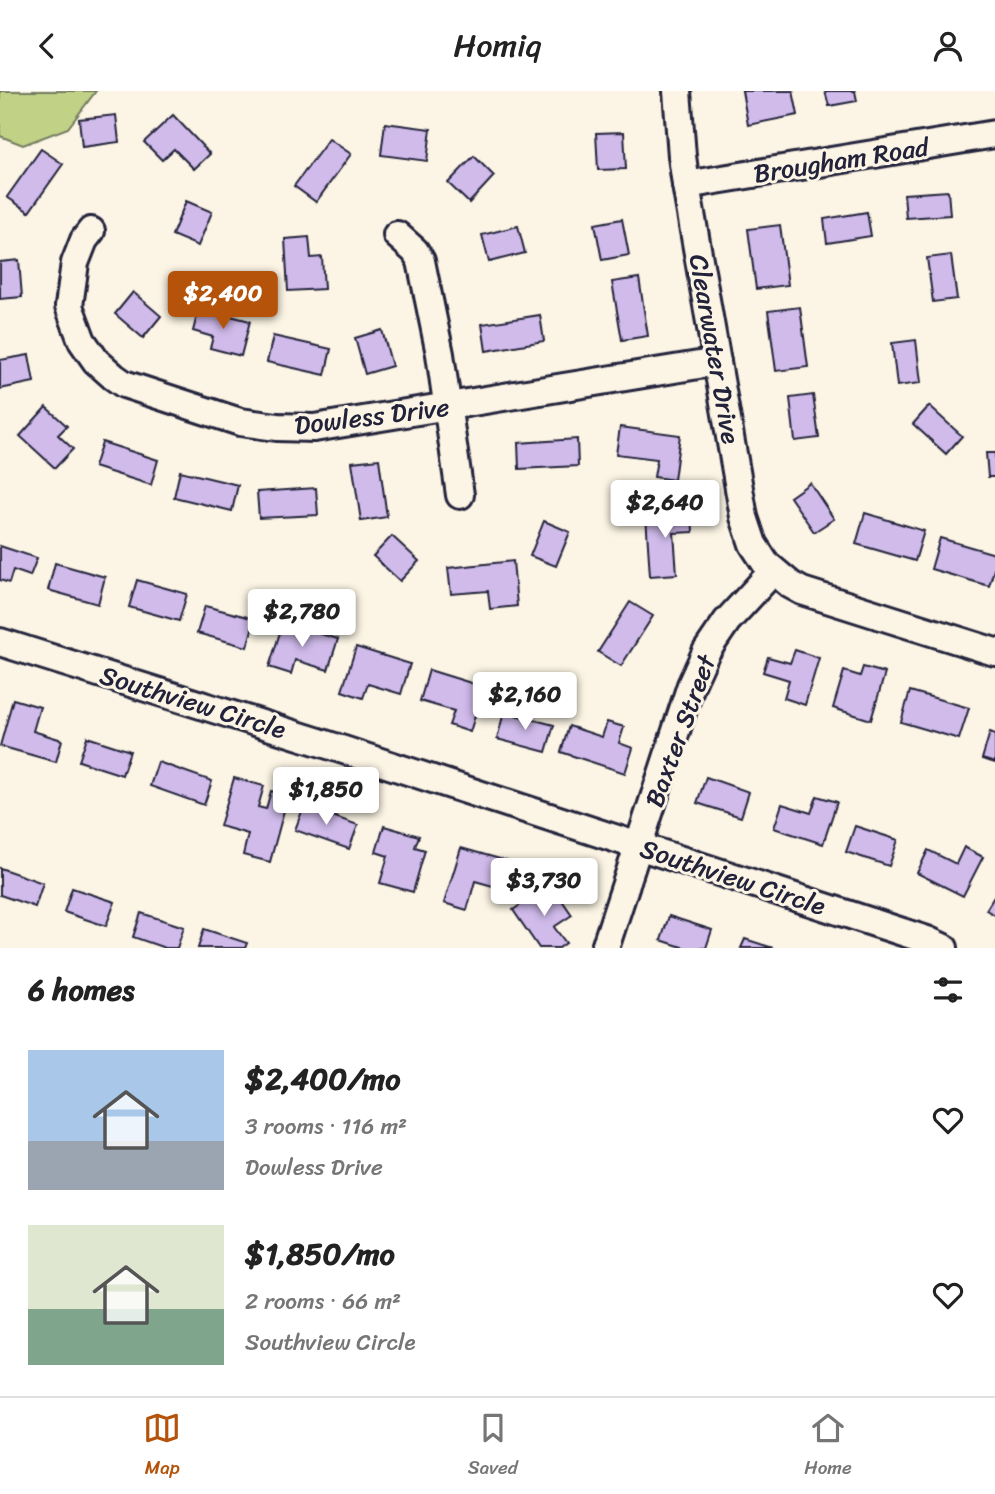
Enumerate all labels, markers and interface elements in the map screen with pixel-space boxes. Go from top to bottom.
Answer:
text: Homiq [454,17,541,74]
icon: back [28,27,66,65]
icon: person [929,27,967,65]
street label: Brougham Road [750,123,934,197]
street label: Clearwater Drive [676,251,754,448]
pin: $2,400 [166,271,280,331]
text: $2,400 [184,273,262,314]
street label: Dowless Drive [292,384,452,448]
pin: $2,640 [608,481,722,540]
text: $2,640 [627,482,703,523]
pin: $2,780 [245,589,359,649]
text: $2,780 [264,591,340,632]
street label: Baxter Street [631,647,729,814]
street label: Southview Circle [94,652,292,752]
pin: $2,160 [468,673,582,732]
text: $2,160 [489,674,561,715]
pin: $1,850 [269,767,383,827]
text: $1,850 [289,769,363,810]
street label: Southview Circle [634,825,832,929]
pin: $3,730 [487,859,601,918]
text: $3,730 [507,860,581,901]
text: 6 homes [28,963,135,1017]
icon: filters [929,971,967,1009]
text: $2,400/mo [245,1052,400,1106]
icon: home [84,1078,168,1162]
icon: heart [929,1101,967,1139]
text: 3 rooms · 116 m² [245,1106,407,1147]
text: Dowless Drive [245,1147,383,1188]
text: $1,850/mo [245,1227,395,1281]
icon: home [84,1253,168,1337]
icon: heart [929,1276,967,1314]
text: 2 rooms · 66 m² [245,1281,401,1322]
text: Southview Circle [245,1322,416,1363]
tab: Map [143,1409,181,1484]
tab: Saved [468,1409,518,1484]
tab: Home [804,1409,852,1484]

